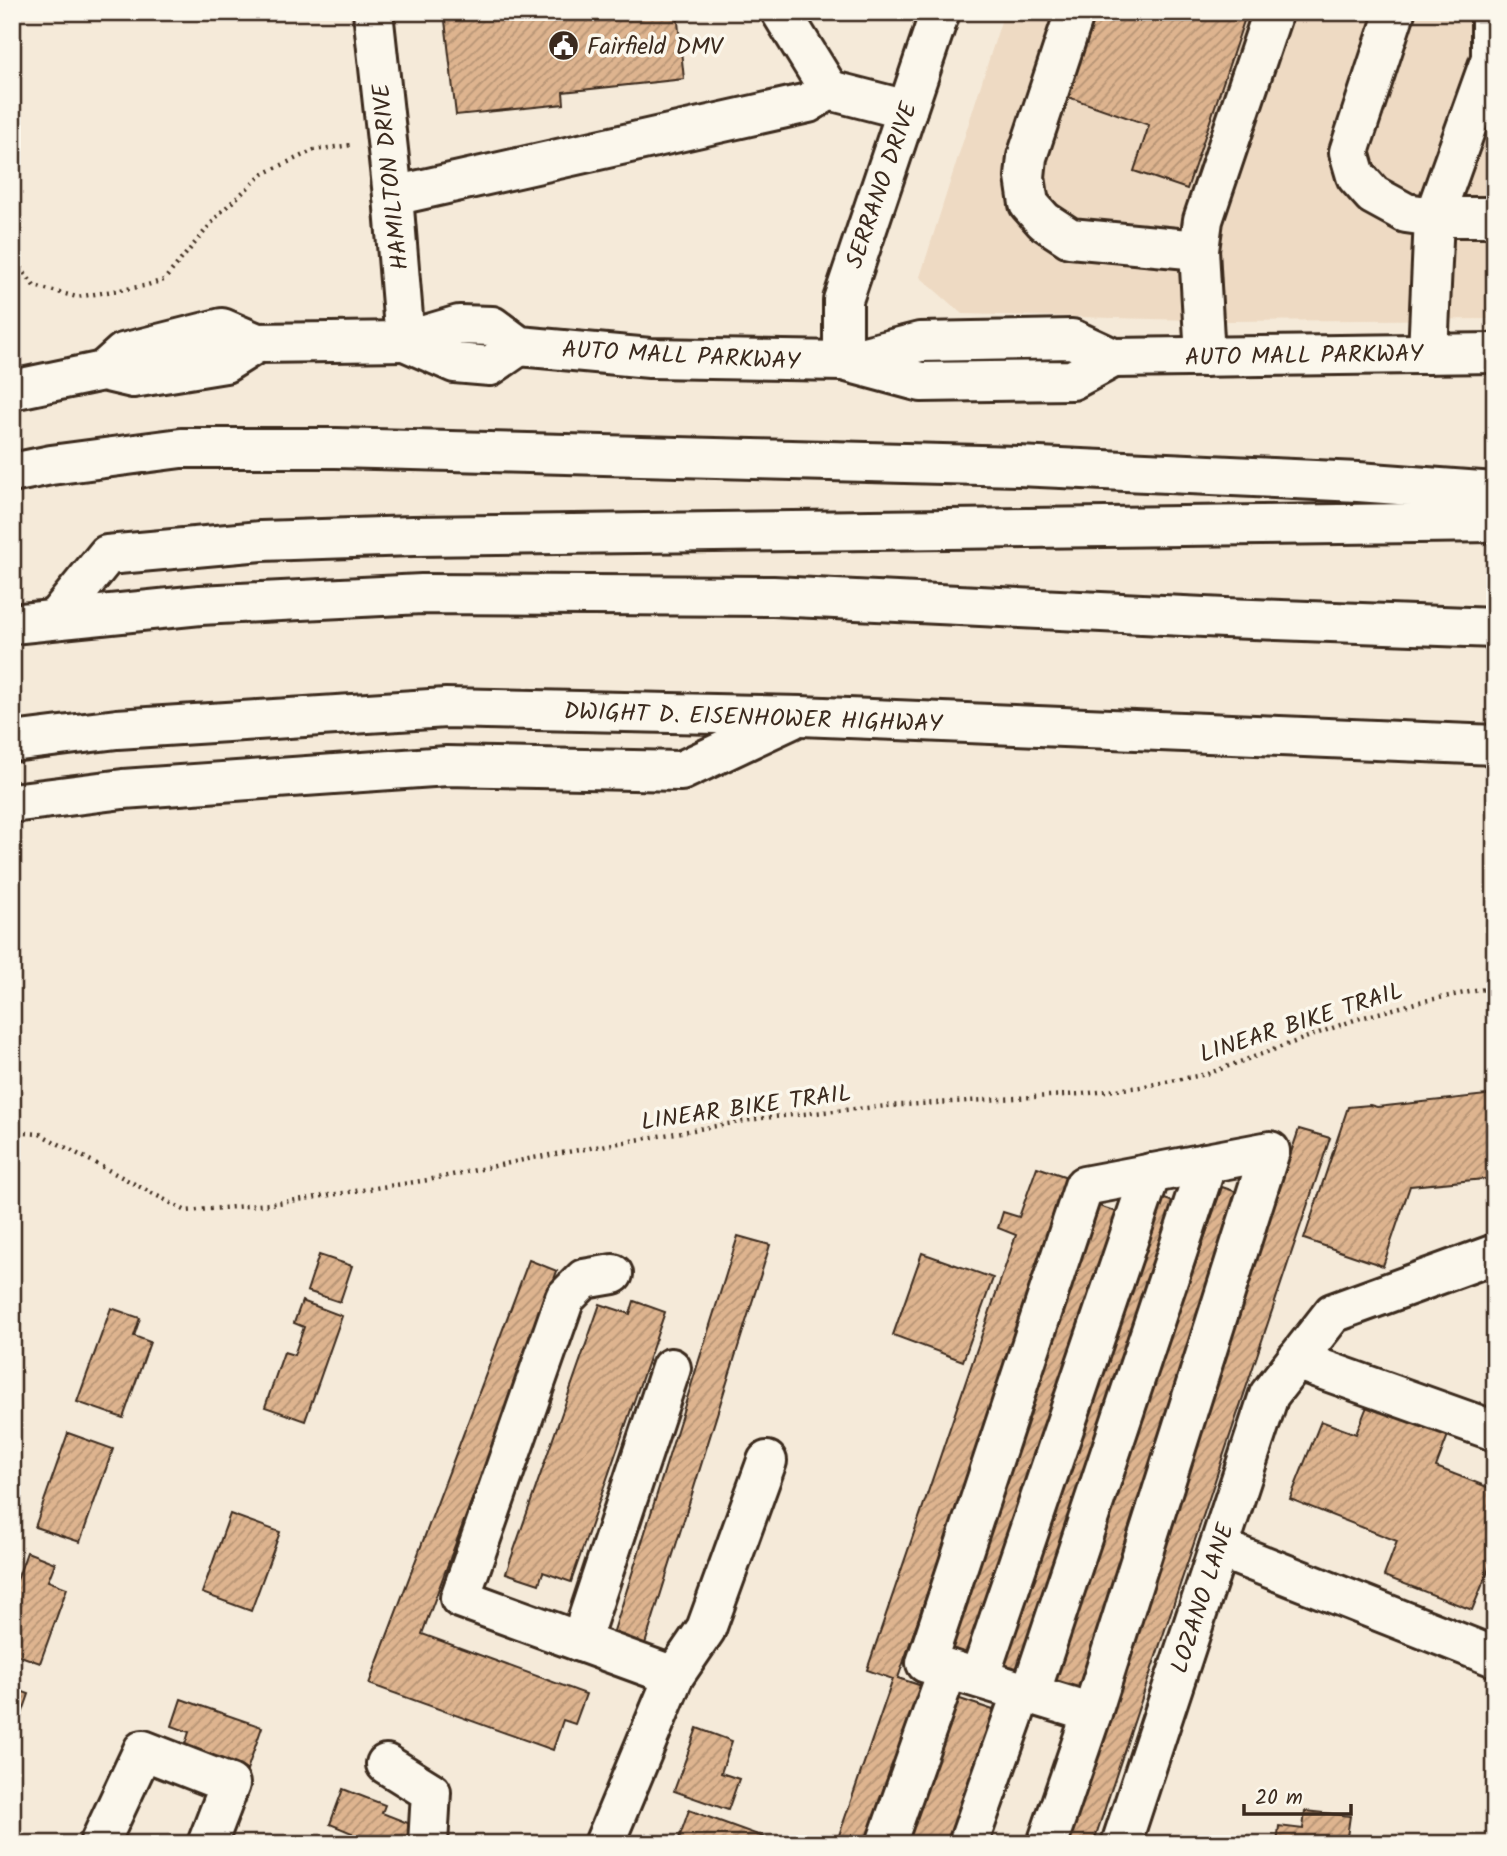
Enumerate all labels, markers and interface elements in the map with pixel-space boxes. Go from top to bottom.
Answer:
place label: Fairfield DMV [587,28,725,67]
public building icon: Fairfield DMV [547,29,581,63]
street label: HAMILTON DRIVE [362,81,421,272]
street label: SERRANO DRIVE [836,96,929,274]
street label: AUTO MALL PARKWAY [561,331,802,382]
street label: AUTO MALL PARKWAY [1184,335,1425,378]
street label: DWIGHT D. EISENHOWER HIGHWAY [563,692,944,745]
street label: LINEAR BIKE TRAIL [1195,972,1408,1075]
street label: LINEAR BIKE TRAIL [639,1074,854,1143]
street label: LOZANO LANE [1161,1517,1246,1679]
scale bar [1244,1772,1351,1816]
text: 20 m [1255,1782,1303,1815]

